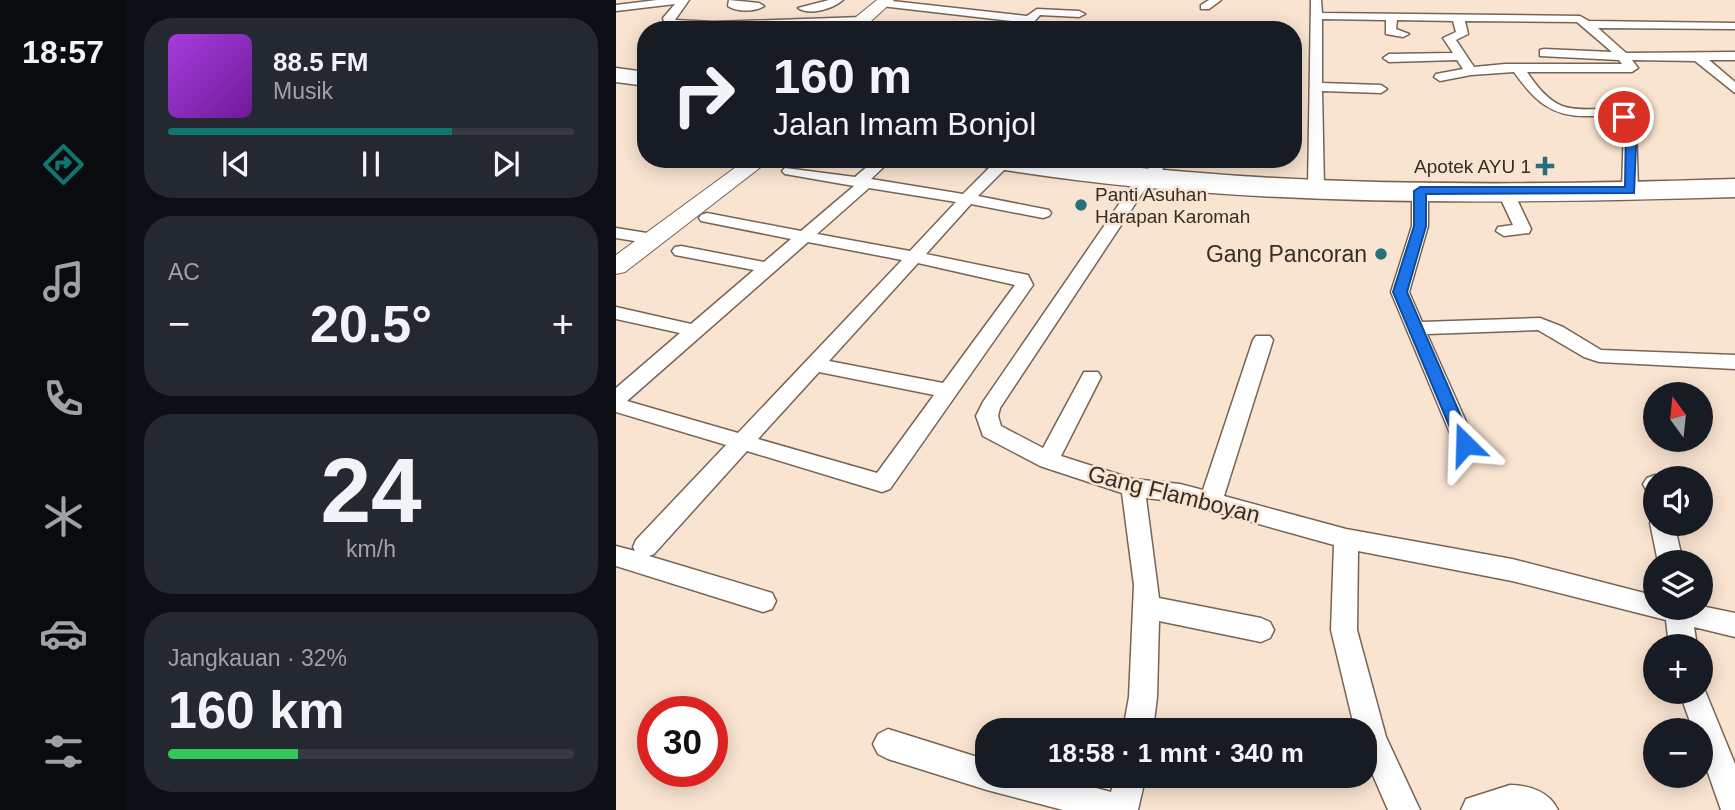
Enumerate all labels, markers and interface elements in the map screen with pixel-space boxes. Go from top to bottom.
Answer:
text: 18:57 [22,34,104,70]
text: 88.5 FM [273,47,368,77]
icon: right [658,49,749,140]
text: 160 m [773,49,912,103]
text: Musik [273,78,333,104]
pin [1594,87,1654,147]
icon: arrive [1605,98,1643,136]
text: Jalan Imam Bonjol [773,106,1036,142]
icon: directions [39,140,88,189]
icon: previous [217,145,255,183]
icon: pause [352,145,390,183]
icon: next [487,145,525,183]
place label: Apotek AYU 1 [1414,156,1531,177]
marker: Apotek AYU 1 [1537,158,1553,174]
place label: Panti Asuhan Harapan Karomah [1095,184,1250,227]
marker: Panti Asuhan Harapan Karomah [1073,197,1089,213]
place label: Gang Pancoran [1206,241,1367,267]
marker: Gang Pancoran [1373,246,1389,262]
icon: music [39,257,88,306]
text: AC [168,259,200,285]
text: 20.5° [310,295,432,353]
text: − [168,303,190,345]
text: + [552,303,574,345]
icon: phone [39,374,88,423]
north arrow [1643,382,1713,452]
map controls [1643,382,1713,788]
position arrow [1428,407,1502,481]
text: 24 [320,440,422,541]
street label: Gang Flamboyan [1085,460,1263,528]
button: sound [1643,466,1713,536]
icon: climate [39,492,88,541]
text: km/h [346,536,396,562]
button: layers [1643,550,1713,620]
icon: car [39,609,88,658]
button: + [1643,634,1713,704]
text: Jangkauan · 32% [168,645,347,671]
text: 160 km [168,681,344,739]
speed limit sign: 30 [637,696,728,787]
button: − [1643,718,1713,788]
icon: filters [39,727,88,776]
text: 18:58 · 1 mnt · 340 m [1048,738,1304,768]

